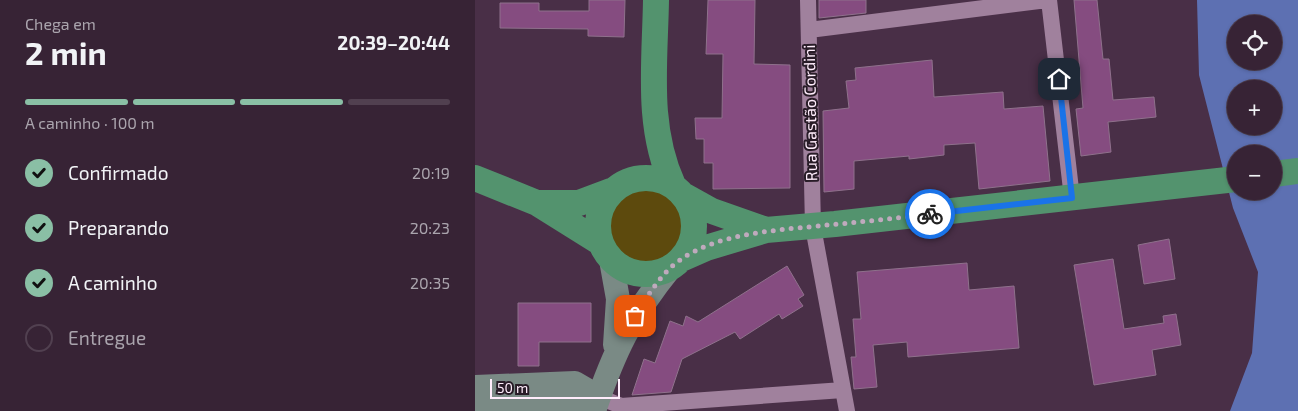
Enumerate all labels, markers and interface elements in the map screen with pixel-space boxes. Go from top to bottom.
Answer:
text: Chega em [25,14,96,33]
map controls [1227,15,1282,200]
button: locate [1227,15,1282,70]
text: 20:39–20:44 [337,31,450,54]
text: 2 min [25,33,107,71]
street label: Rua Gastão Cordini [799,44,820,182]
pin [1038,58,1080,100]
icon: home [1045,65,1073,93]
button: + [1227,80,1282,135]
text: A caminho · 100 m [25,113,155,132]
button: − [1227,145,1282,200]
icon: check [25,159,53,187]
text: Confirmado [68,161,169,184]
text: 20:19 [412,163,450,182]
courier [905,189,955,239]
icon: bike [916,200,944,228]
icon: check [25,214,53,242]
text: Preparando [68,216,169,239]
text: 20:23 [410,218,450,237]
icon: check [25,269,53,297]
text: A caminho [68,271,158,294]
text: 20:35 [410,273,450,292]
pin [614,295,656,337]
icon: bag [621,302,649,330]
text: Entregue [68,326,146,349]
scale bar [490,376,620,399]
text: 50 m [497,379,528,396]

